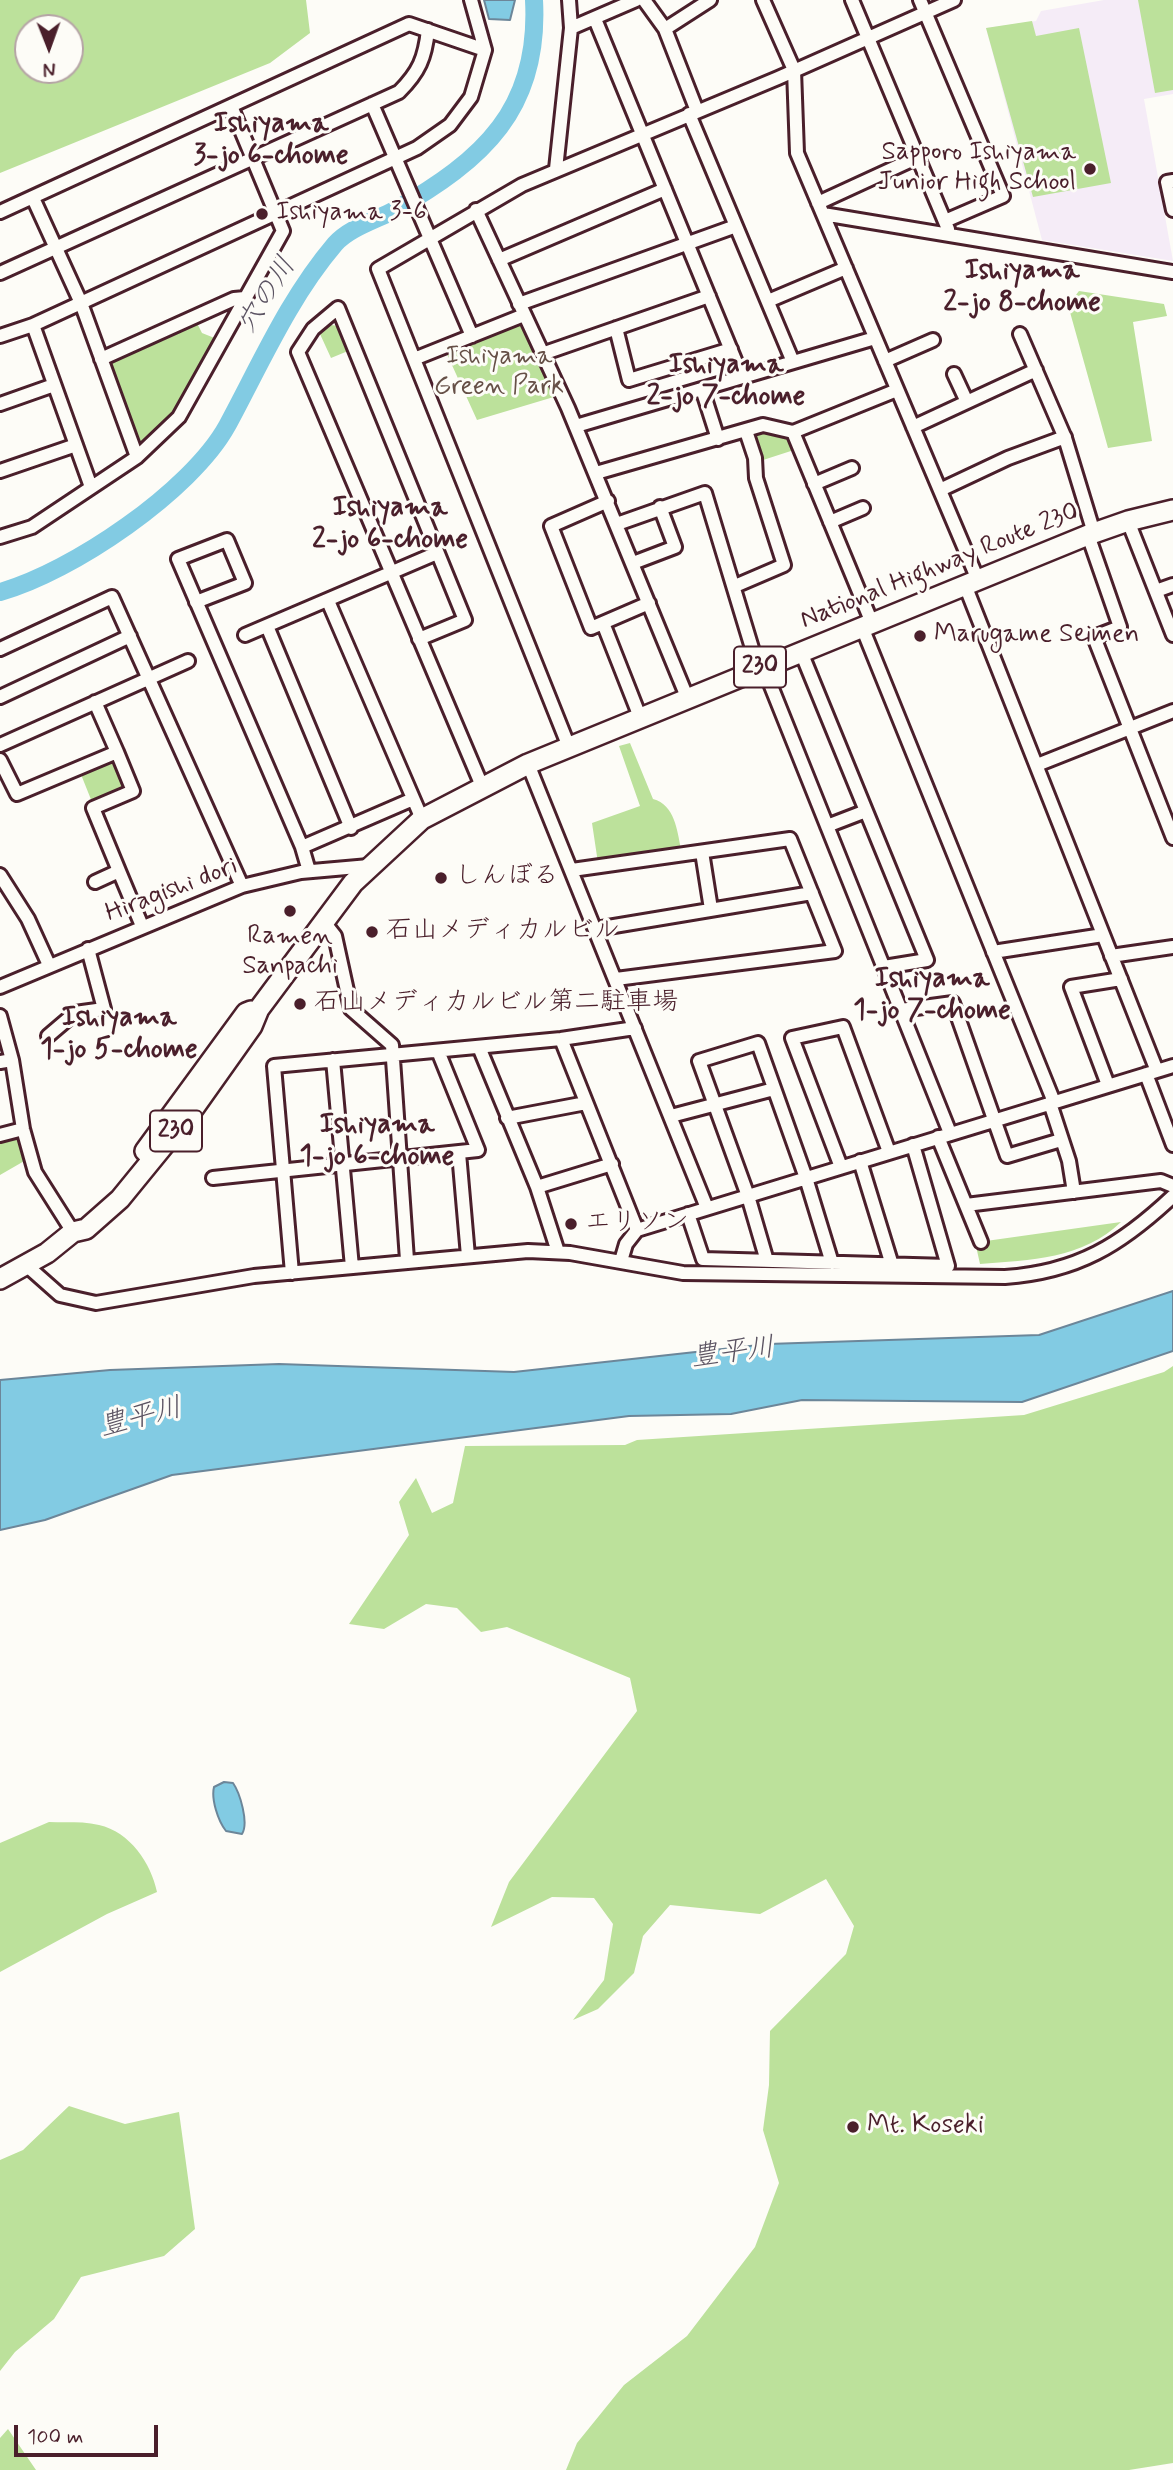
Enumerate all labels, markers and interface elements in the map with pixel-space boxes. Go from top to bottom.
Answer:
north arrow [14,14,84,84]
text: N [43,56,56,81]
district label: Ishiyama 3-jo 6-chome [193,108,349,174]
place label: Sapporo Ishiyama Junior High School [878,138,1076,200]
marker: Sapporo Ishiyama Junior High School [1082,161,1098,177]
place label: Ishiyama 3-6 [276,198,426,230]
marker: Ishiyama 3-6 [254,206,270,222]
water label: 穴の川 [231,251,305,341]
district label: Ishiyama 2-jo 8-chome [943,255,1101,321]
park label: Ishiyama Green Park [434,342,564,404]
district label: Ishiyama 2-jo 7-chome [647,349,805,415]
district label: Ishiyama 2-jo 6-chome [312,492,468,558]
street label: National Highway Route 230 [796,497,1084,637]
place label: Marugame Seimen [934,620,1139,652]
marker: Marugame Seimen [912,628,928,644]
road number: 230 [734,646,786,688]
street label: Hiragishi dori [101,851,243,931]
place label: しんぼる [455,862,559,894]
marker: しんぼる [433,870,449,886]
marker: Ramen Sanpachi [282,903,298,919]
place label: 石山メディカルビル [386,916,620,948]
place label: Ramen Sanpachi [242,922,338,984]
marker: 石山メディカルビル [364,924,380,940]
district label: Ishiyama 1-jo 7-chome [853,963,1011,1029]
place label: 石山メディカルビル第二駐車場 [314,988,678,1020]
marker: 石山メディカルビル第二駐車場 [292,996,308,1012]
district label: Ishiyama 1-jo 5-chome [40,1002,198,1068]
district label: Ishiyama 1-jo 6-chome [300,1109,454,1175]
road number: 230 [150,1111,202,1152]
place label: エリソン [585,1208,689,1240]
marker: エリソン [563,1216,579,1232]
water label: 豊平川 [689,1332,777,1376]
water label: 豊平川 [96,1393,186,1445]
place label: Mt. Koseki [867,2111,984,2143]
marker: Mt. Koseki [845,2119,861,2135]
scale bar [18,2410,161,2454]
text: 100 m [27,2423,83,2451]

